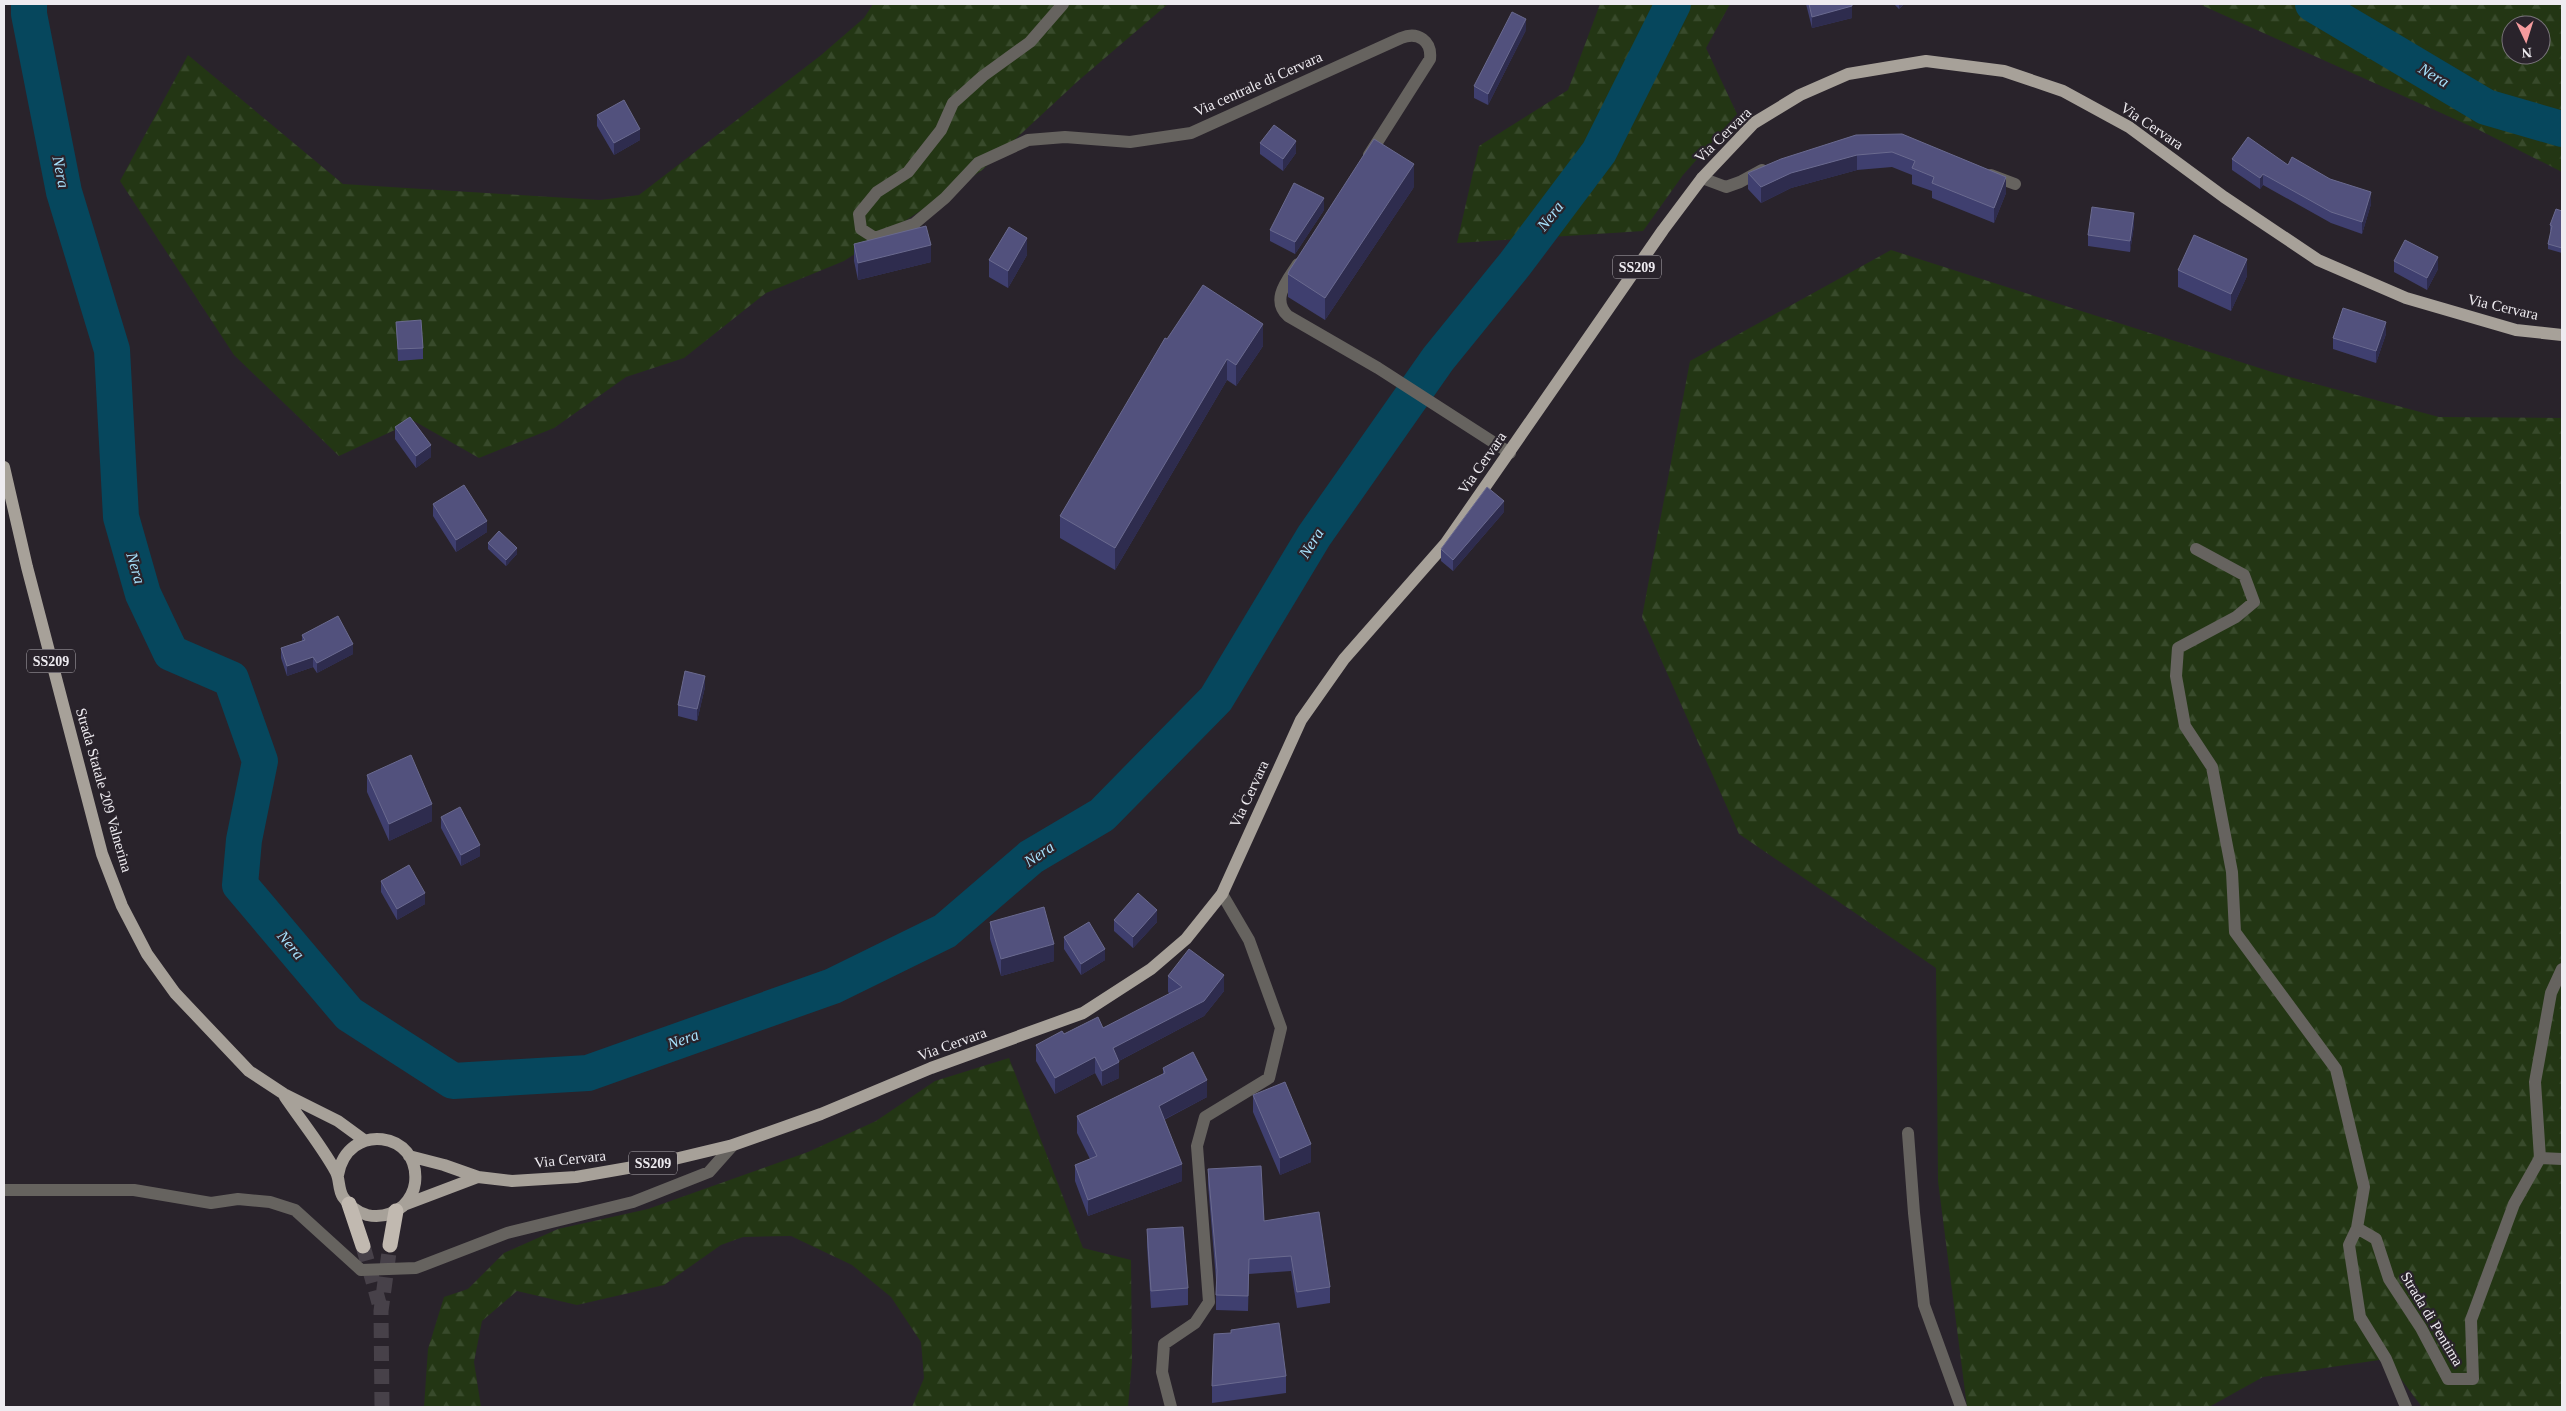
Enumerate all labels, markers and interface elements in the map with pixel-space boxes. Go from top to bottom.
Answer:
north arrow [2501,15,2551,65]
text: N [2521,45,2532,60]
street label: Via centrale di Cervara [1191,48,1325,119]
water label: Nera [2415,59,2452,91]
street label: Via Cervara [2118,99,2187,153]
street label: Via Cervara [1692,104,1755,166]
water label: Nera [49,154,72,189]
water label: Nera [1533,198,1567,235]
road number: SS209 [1613,256,1661,278]
street label: Via Cervara [2466,291,2540,323]
street label: Via Cervara [1455,429,1509,497]
water label: Nera [1295,525,1327,562]
water label: Nera [123,549,149,586]
road number: SS209 [27,649,75,672]
street label: Strada Statale 209 Valnerina [73,706,135,874]
street label: Via Cervara [1227,758,1272,830]
water label: Nera [1020,838,1057,871]
water label: Nera [274,927,308,963]
street label: Via Cervara [915,1024,989,1064]
water label: Nera [664,1026,701,1053]
street label: Via Cervara [533,1147,607,1171]
road number: SS209 [629,1152,677,1174]
street label: Strada di Pentima [2398,1269,2466,1369]

